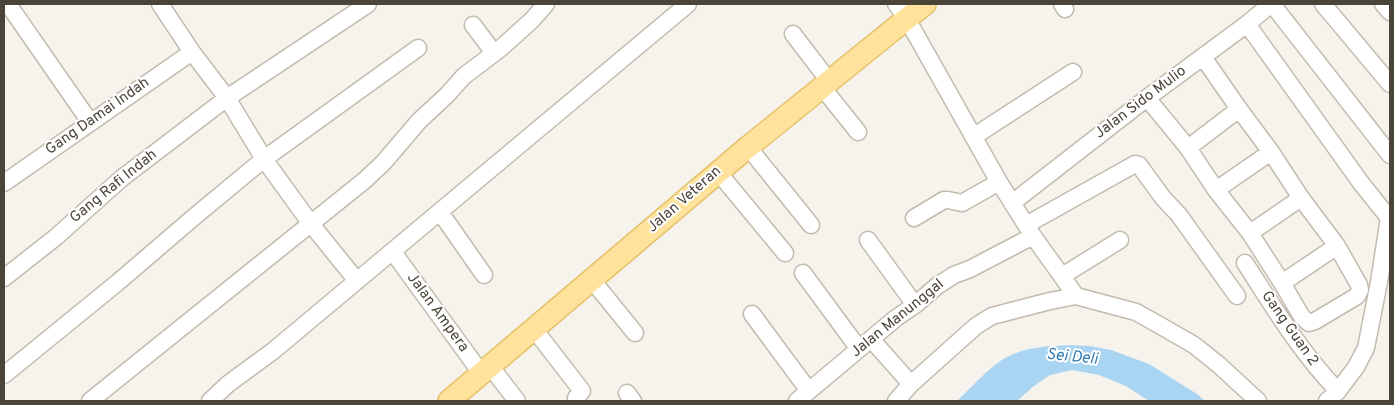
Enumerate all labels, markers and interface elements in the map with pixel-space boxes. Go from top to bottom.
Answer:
street label: Jalan Sido Mulio [1092,63,1190,143]
street label: Gang Damai Indah [43,74,153,160]
street label: Gang Rafi Indah [67,146,161,228]
street label: Jalan Veteran [644,163,726,237]
street label: Jalan Ampera [402,270,472,356]
street label: Jalan Manunggal [848,276,948,362]
street label: Gang Guan 2 [1257,288,1321,370]
water label: Sei Deli [1045,346,1099,370]

